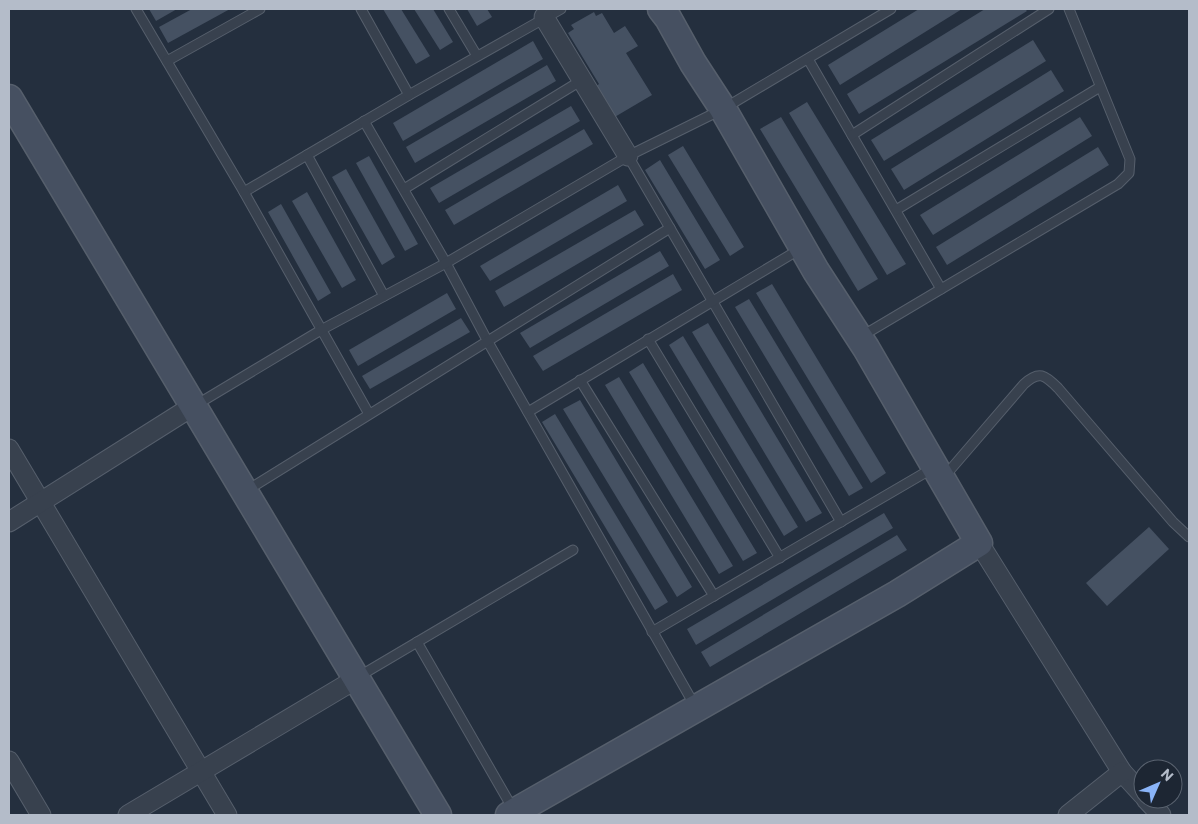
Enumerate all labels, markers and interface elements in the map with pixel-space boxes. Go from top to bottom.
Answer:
north arrow [1133,759,1183,809]
text: N [1158,765,1177,784]

